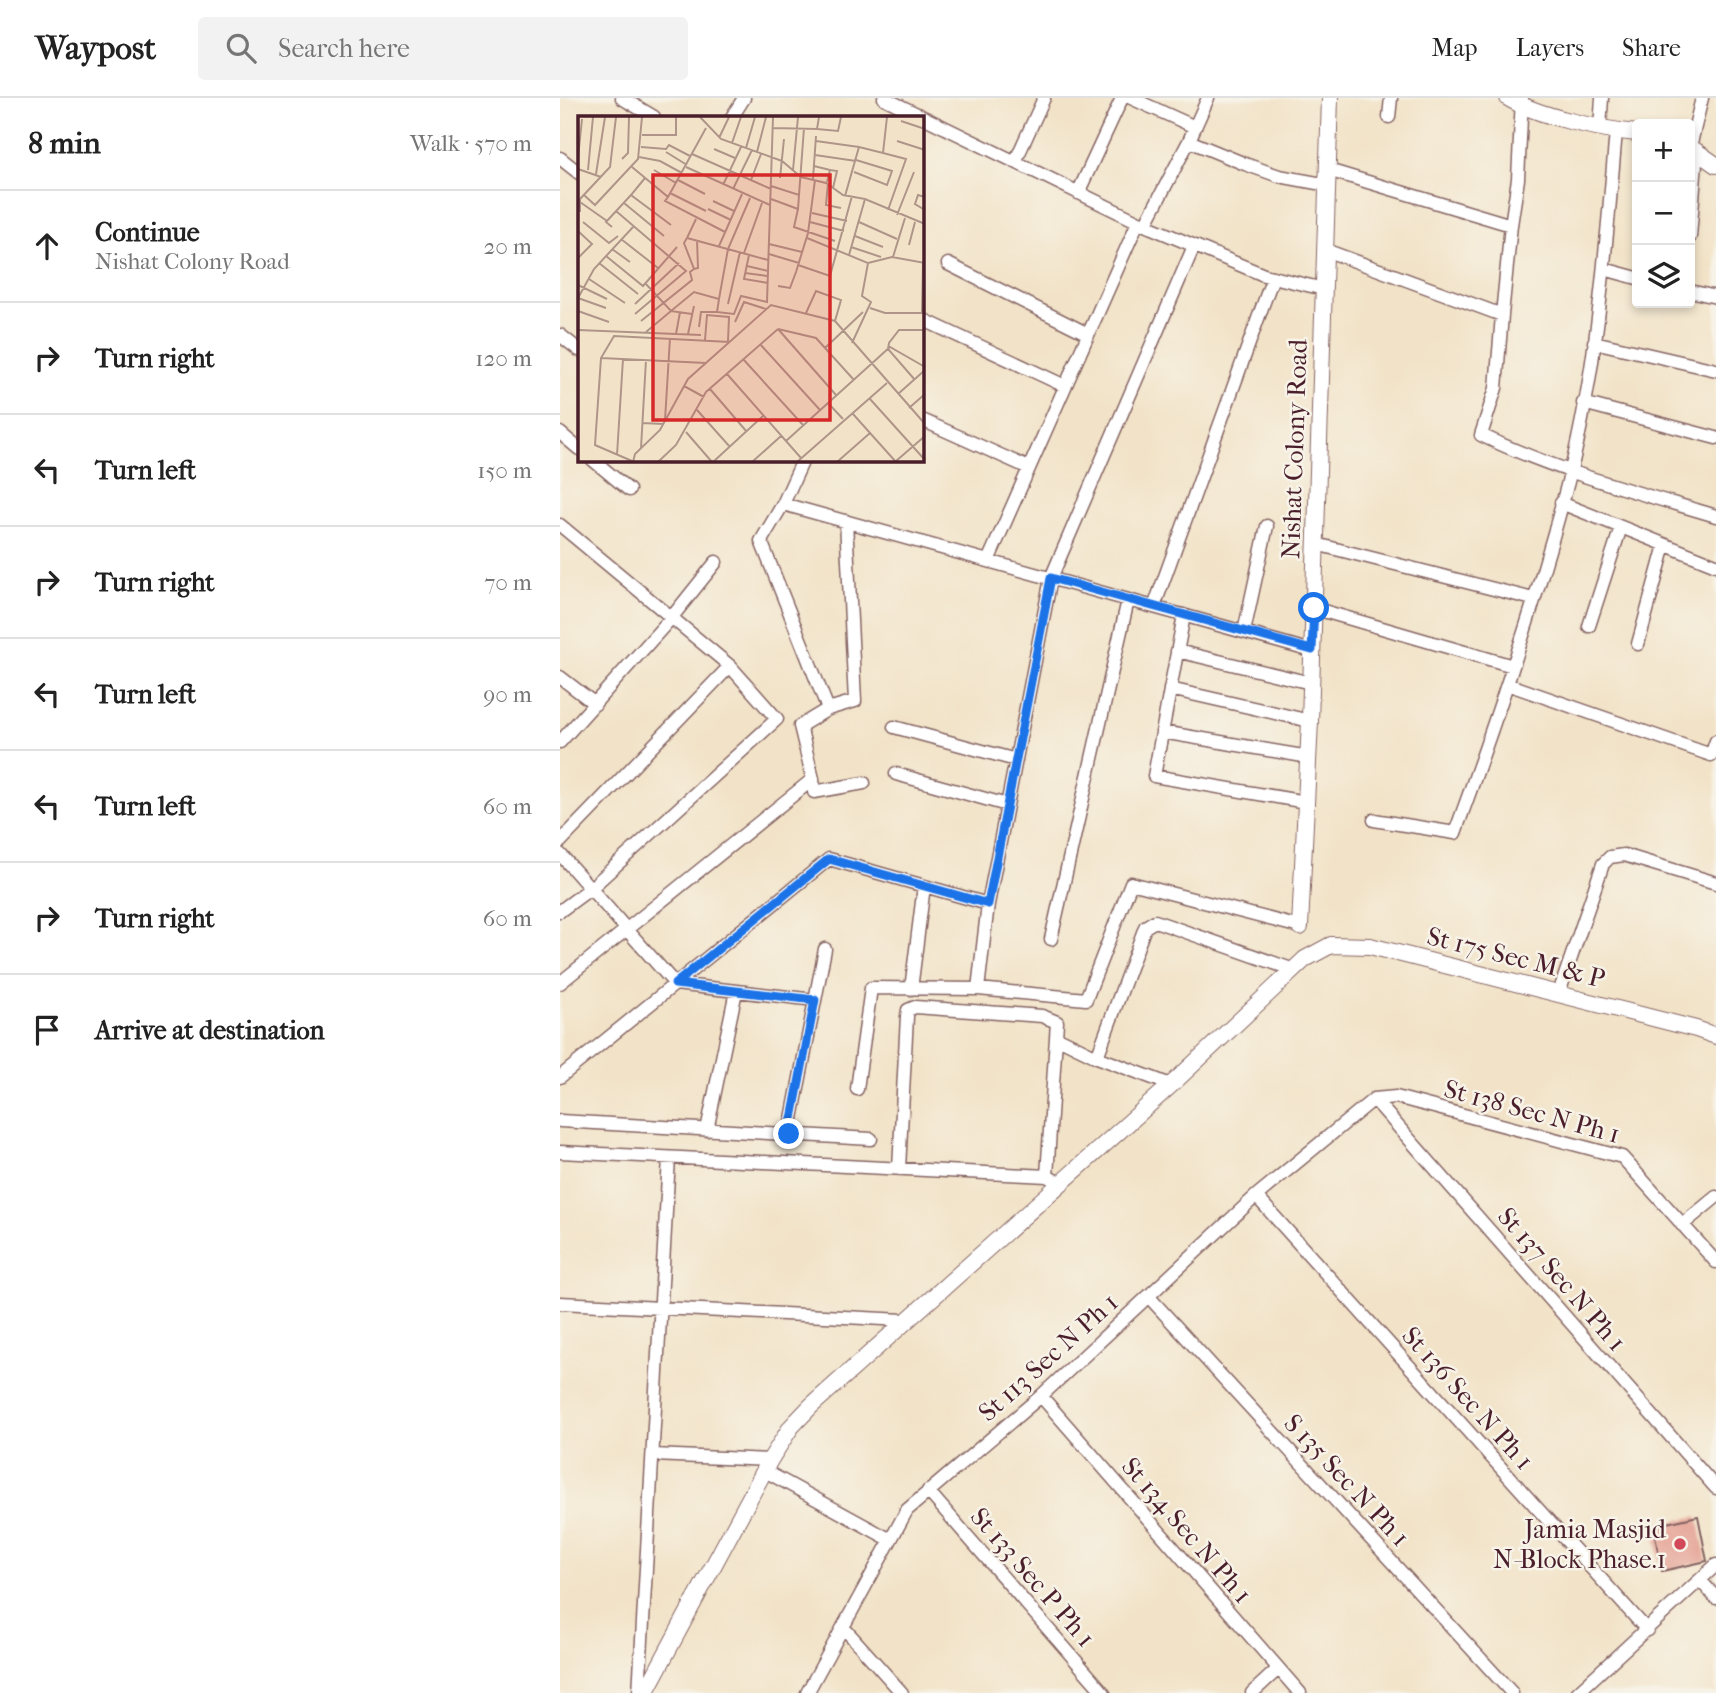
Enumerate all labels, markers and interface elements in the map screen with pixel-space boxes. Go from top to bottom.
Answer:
search box [198,17,688,80]
text: Waypost [35,29,156,68]
icon: search [222,29,260,67]
text: Search here [278,33,410,64]
text: Map [1432,34,1478,62]
text: Layers [1516,34,1584,62]
text: Share [1622,34,1681,62]
inset map [578,116,924,462]
map controls [1632,119,1695,308]
button: + [1632,119,1695,182]
text: 8 min [28,126,101,161]
text: Walk · 570 m [410,130,532,157]
button: − [1632,182,1695,245]
text: Continue [95,217,200,248]
icon: ahead [28,227,66,265]
text: 20 m [483,233,532,260]
button: layers [1632,245,1695,308]
text: Nishat Colony Road [95,248,290,275]
street label: Nishat Colony Road [1275,338,1314,560]
icon: right [28,339,66,377]
text: Turn right [95,343,215,374]
text: 120 m [475,345,532,372]
icon: left [28,451,66,489]
text: Turn left [95,455,196,486]
text: 150 m [477,457,532,484]
icon: right [28,563,66,601]
text: Turn right [95,567,215,598]
text: 70 m [484,569,532,596]
route start [1298,592,1329,623]
icon: left [28,675,66,713]
text: Turn left [95,679,196,710]
text: 90 m [483,681,532,708]
icon: left [28,787,66,825]
text: Turn left [95,791,196,822]
text: 60 m [483,793,532,820]
icon: right [28,899,66,937]
text: Turn right [95,903,215,934]
text: 60 m [483,905,532,932]
street label: St 175 Sec M & P [1424,920,1608,995]
icon: arrive [28,1011,66,1049]
text: Arrive at destination [95,1015,325,1046]
street label: St 138 Sec N Ph 1 [1441,1073,1623,1150]
route end [773,1118,804,1149]
street label: St 137 Sec N Ph 1 [1491,1201,1632,1357]
street label: St 113 Sec N Ph 1 [972,1287,1124,1428]
street label: St 136 Sec N Ph 1 [1395,1320,1540,1476]
street label: S 135 Sec N Ph 1 [1277,1408,1416,1553]
street label: St 134 Sec N Ph 1 [1115,1451,1258,1610]
street label: St 133 Sec P Ph 1 [964,1501,1101,1653]
place label: Jamia Masjid N-Block Phase.1 [1493,1514,1667,1575]
marker: Jamia Masjid N-Block Phase.1 [1672,1536,1688,1552]

